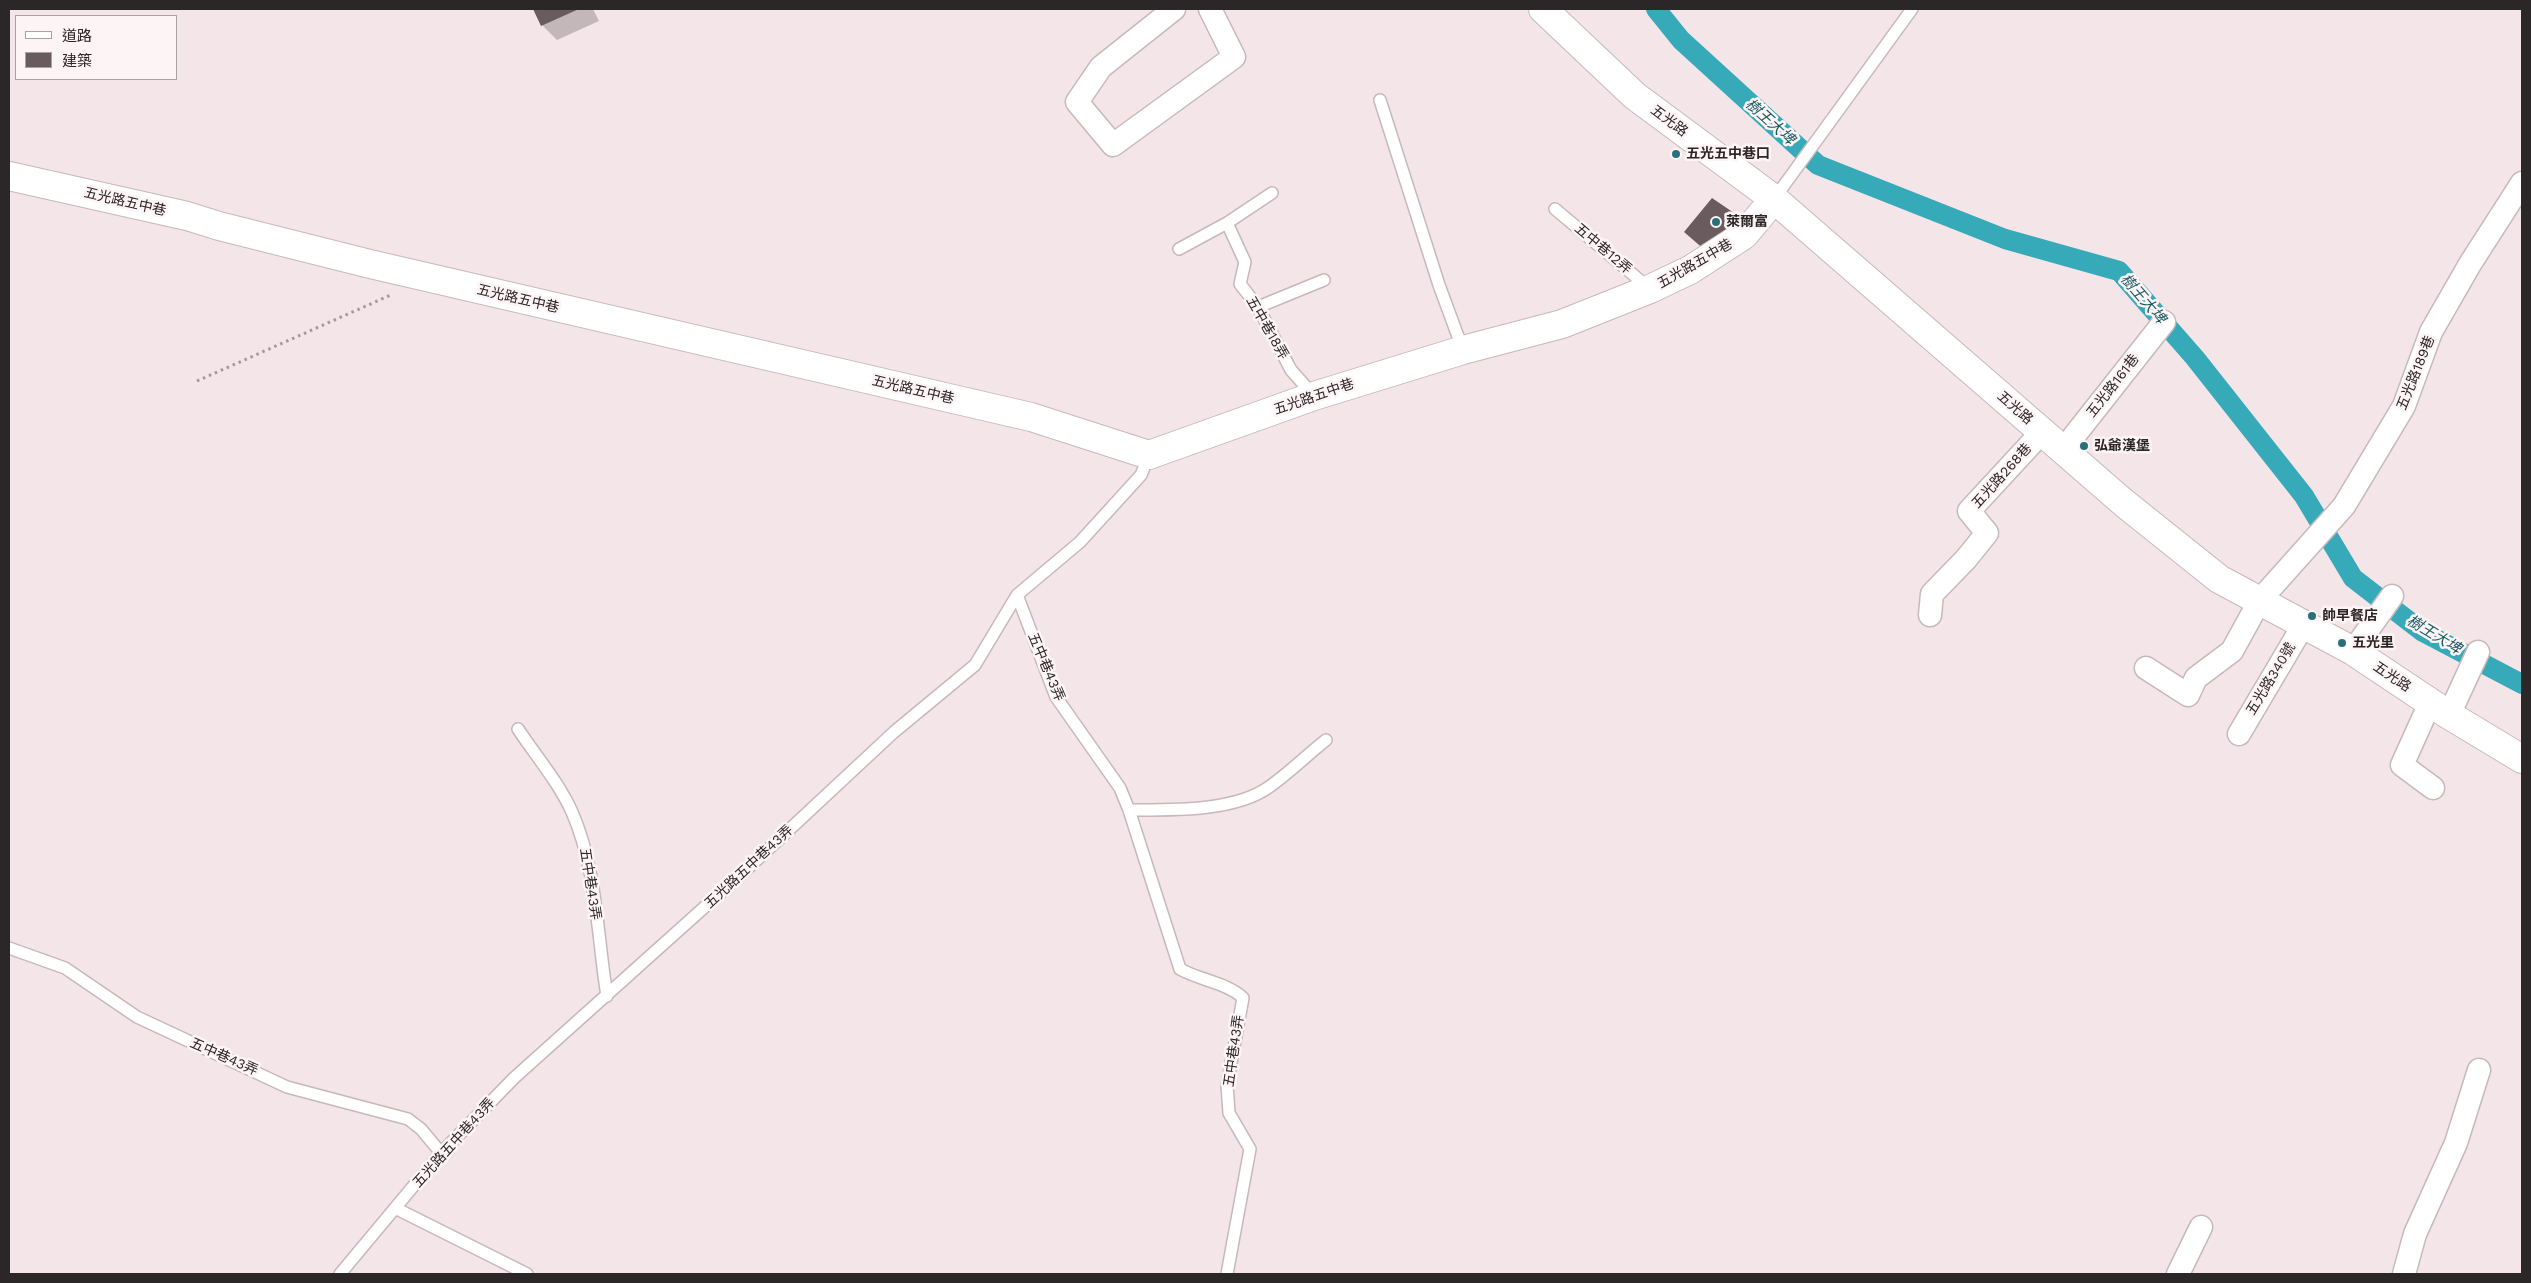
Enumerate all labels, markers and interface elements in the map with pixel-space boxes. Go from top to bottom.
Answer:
legend [15,15,178,80]
text: 道路 [62,27,92,45]
text: 建築 [62,52,92,70]
water label: 樹王大埤 [1742,95,1798,149]
street label: 五光路 [1647,102,1691,140]
place label: 五光五中巷口 [1686,146,1770,162]
marker: 五光五中巷口 [1670,148,1682,160]
street label: 五光路五中巷 [82,184,168,220]
place label: 萊爾富 [1726,214,1768,230]
marker: 萊爾富 [1710,216,1722,228]
street label: 五中巷12弄 [1571,220,1635,278]
street label: 五光路五中巷 [1654,236,1736,292]
water label: 樹王大埤 [2117,270,2169,328]
street label: 五光路五中巷 [475,281,561,317]
street label: 五中巷18弄 [1242,293,1292,363]
street label: 五光路189巷 [2393,333,2439,413]
street label: 五光路161巷 [2083,351,2143,421]
street label: 五光路五中巷 [870,372,956,408]
street label: 五光路五中巷 [1272,375,1356,419]
street label: 五光路 [1994,388,2036,428]
place label: 弘爺漢堡 [2094,438,2150,454]
street label: 五光路268巷 [1969,440,2035,512]
marker: 弘爺漢堡 [2078,440,2090,452]
place label: 帥早餐店 [2322,608,2378,624]
marker: 帥早餐店 [2306,610,2318,622]
water label: 樹王大埤 [2404,612,2464,658]
street label: 五中巷43弄 [1024,630,1068,704]
place label: 五光里 [2352,635,2394,651]
marker: 五光里 [2336,637,2348,649]
street label: 五光路340號 [2243,640,2299,718]
street label: 五光路 [2370,658,2414,696]
street label: 五光路五中巷43弄 [701,822,797,912]
street label: 五中巷43弄 [576,847,604,921]
street label: 五中巷43弄 [1221,1014,1247,1088]
street label: 五中巷43弄 [187,1035,261,1079]
street label: 五光路五中巷43弄 [409,1095,499,1191]

